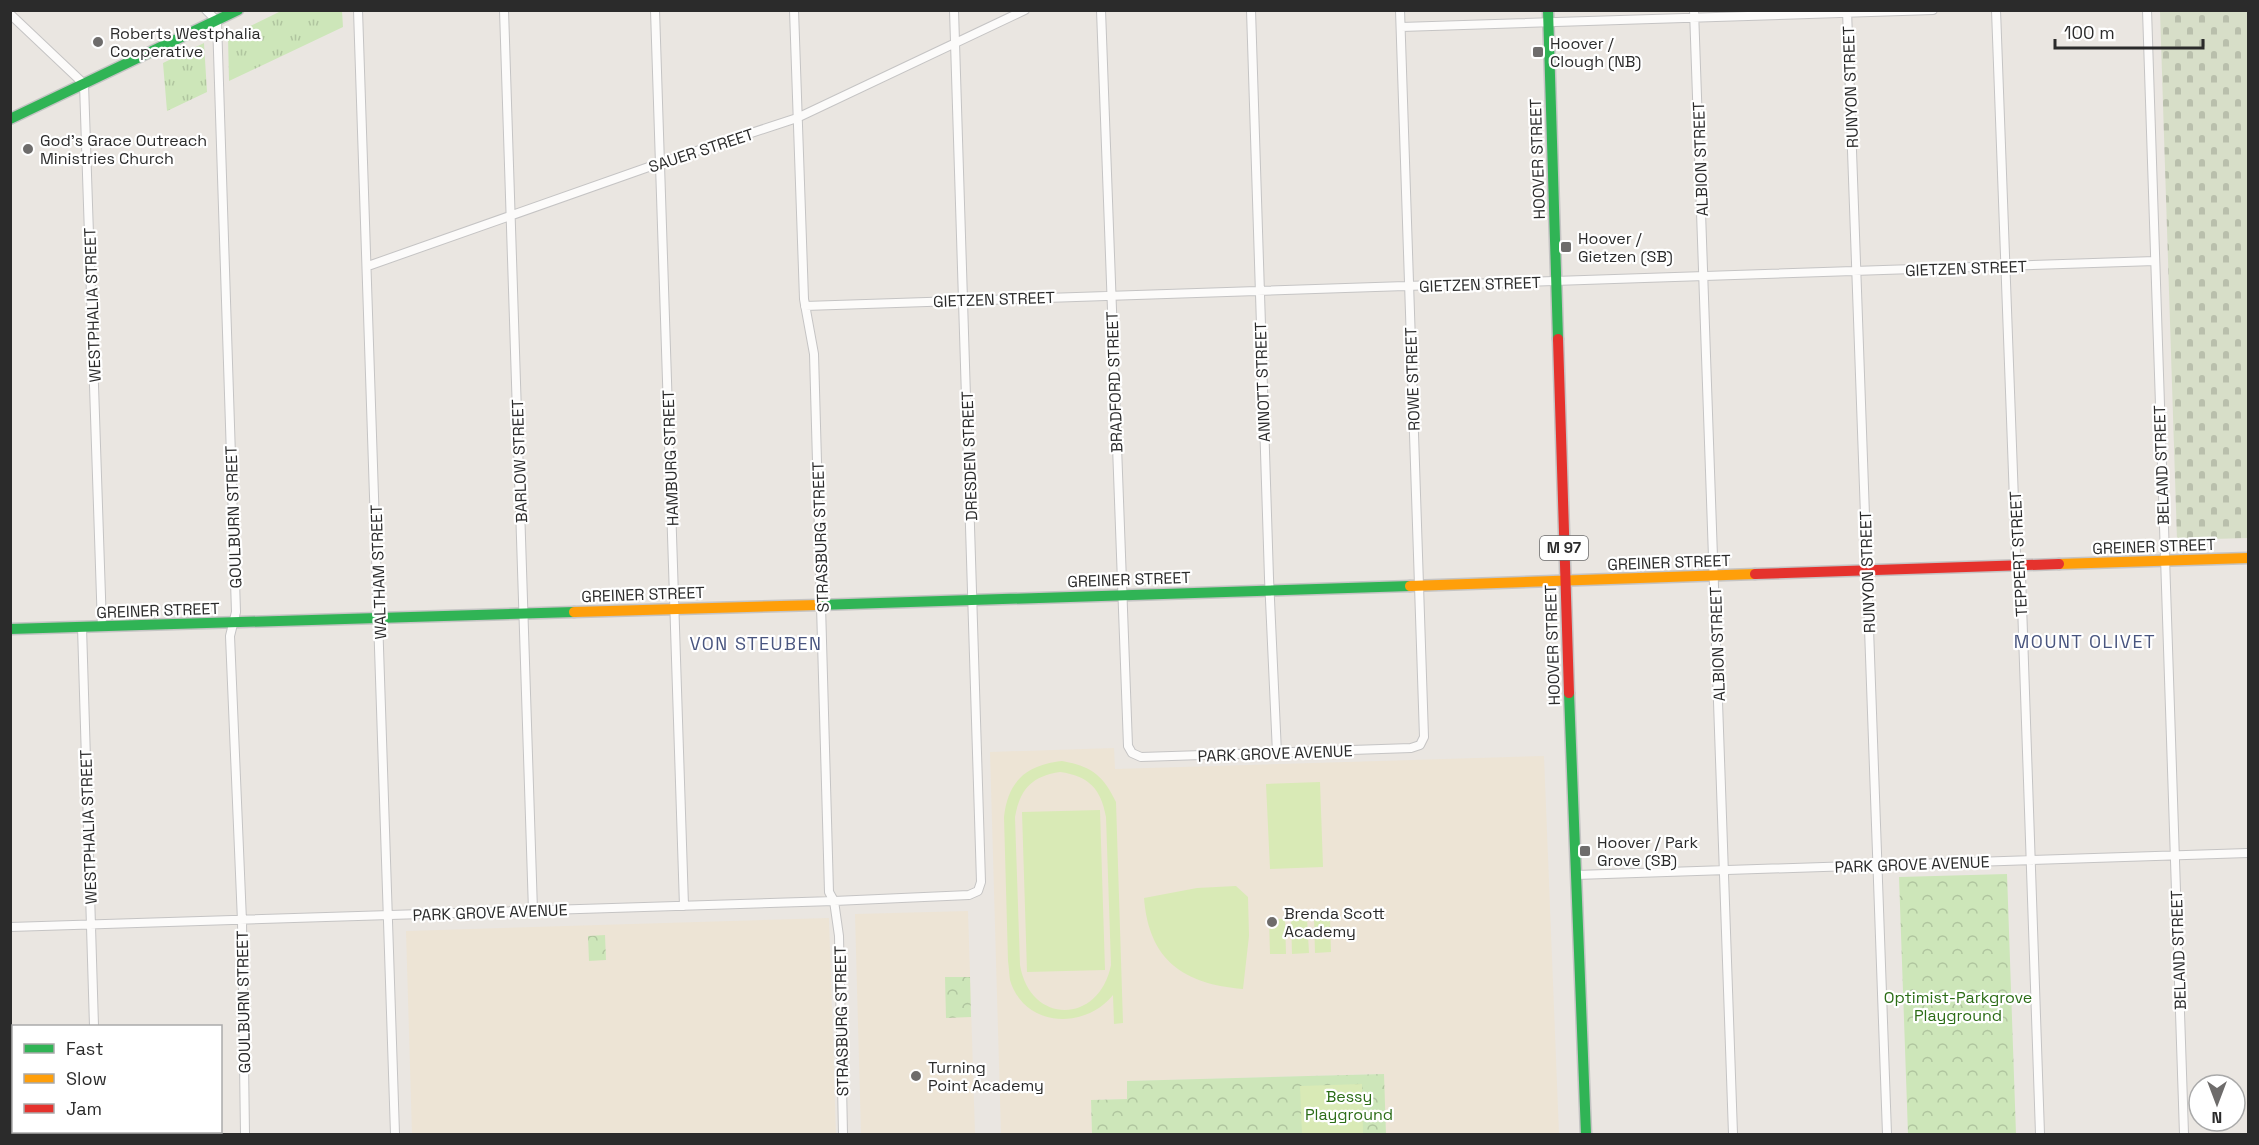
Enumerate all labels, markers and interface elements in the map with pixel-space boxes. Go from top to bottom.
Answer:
scale bar [2055,12,2204,50]
text: 100 m [2064,21,2115,44]
place label: Roberts Westphalia Cooperative [110,23,261,62]
street label: RUNYON STREET [1838,25,1863,149]
place label: Hoover / Clough (NB) [1550,33,1641,72]
marker: Roberts Westphalia Cooperative [91,35,105,49]
marker: Hoover / Clough (NB) [1531,45,1545,59]
street label: HOOVER STREET [1525,98,1550,220]
street label: ALBION STREET [1688,101,1713,217]
street label: SAUER STREET [646,124,757,177]
place label: God's Grace Outreach Ministries Church [40,130,207,169]
marker: God's Grace Outreach Ministries Church [21,142,35,156]
street label: WESTPHALIA STREET [79,227,106,383]
place label: Hoover / Gietzen (SB) [1578,228,1673,267]
marker: Hoover / Gietzen (SB) [1559,240,1573,254]
street label: GIETZEN STREET [1905,256,2027,281]
street label: GIETZEN STREET [1419,272,1541,297]
street label: GIETZEN STREET [933,287,1055,312]
street label: BRADFORD STREET [1102,311,1127,453]
street label: ANNOTT STREET [1250,321,1275,442]
street label: ROWE STREET [1400,327,1425,431]
street label: HAMBURG STREET [658,389,683,527]
street label: DRESDEN STREET [957,391,982,521]
street label: BARLOW STREET [507,399,532,523]
street label: BELAND STREET [2149,405,2174,525]
street label: GOULBURN STREET [221,445,246,589]
street label: STRASBURG STREET [807,461,834,613]
street label: TEPPERT STREET [2005,491,2032,617]
street label: WALTHAM STREET [366,504,391,640]
street label: RUNYON STREET [1855,510,1880,634]
street label: GREINER STREET [2092,534,2216,559]
road number: M 97 [1540,536,1588,560]
street label: GREINER STREET [1607,550,1731,575]
street label: GREINER STREET [1067,567,1191,592]
street label: GREINER STREET [581,582,705,607]
street label: HOOVER STREET [1540,584,1565,706]
street label: ALBION STREET [1705,586,1730,702]
street label: GREINER STREET [96,598,220,623]
district label: MOUNT OLIVET [2014,630,2156,653]
district label: VON STEUBEN [689,632,823,655]
street label: PARK GROVE AVENUE [1197,740,1353,767]
street label: WESTPHALIA STREET [75,749,102,905]
place label: Hoover / Park Grove (SB) [1597,832,1699,871]
marker: Hoover / Park Grove (SB) [1578,844,1592,858]
street label: PARK GROVE AVENUE [1834,851,1990,878]
street label: BELAND STREET [2166,890,2191,1010]
street label: PARK GROVE AVENUE [412,899,568,926]
place label: Brenda Scott Academy [1284,903,1385,942]
marker: Brenda Scott Academy [1265,915,1279,929]
street label: GOULBURN STREET [232,930,255,1074]
street label: STRASBURG STREET [830,945,853,1097]
park label: Optimist-Parkgrove Playground [1884,987,2032,1026]
legend [12,1025,222,1133]
text: Fast [66,1037,103,1060]
place label: Turning Point Academy [928,1057,1044,1096]
text: Slow [66,1067,107,1090]
marker: Turning Point Academy [909,1069,923,1083]
north arrow [2187,1073,2247,1133]
park label: Bessy Playground [1305,1086,1393,1125]
text: Jam [66,1097,102,1120]
text: N [2212,1107,2222,1128]

